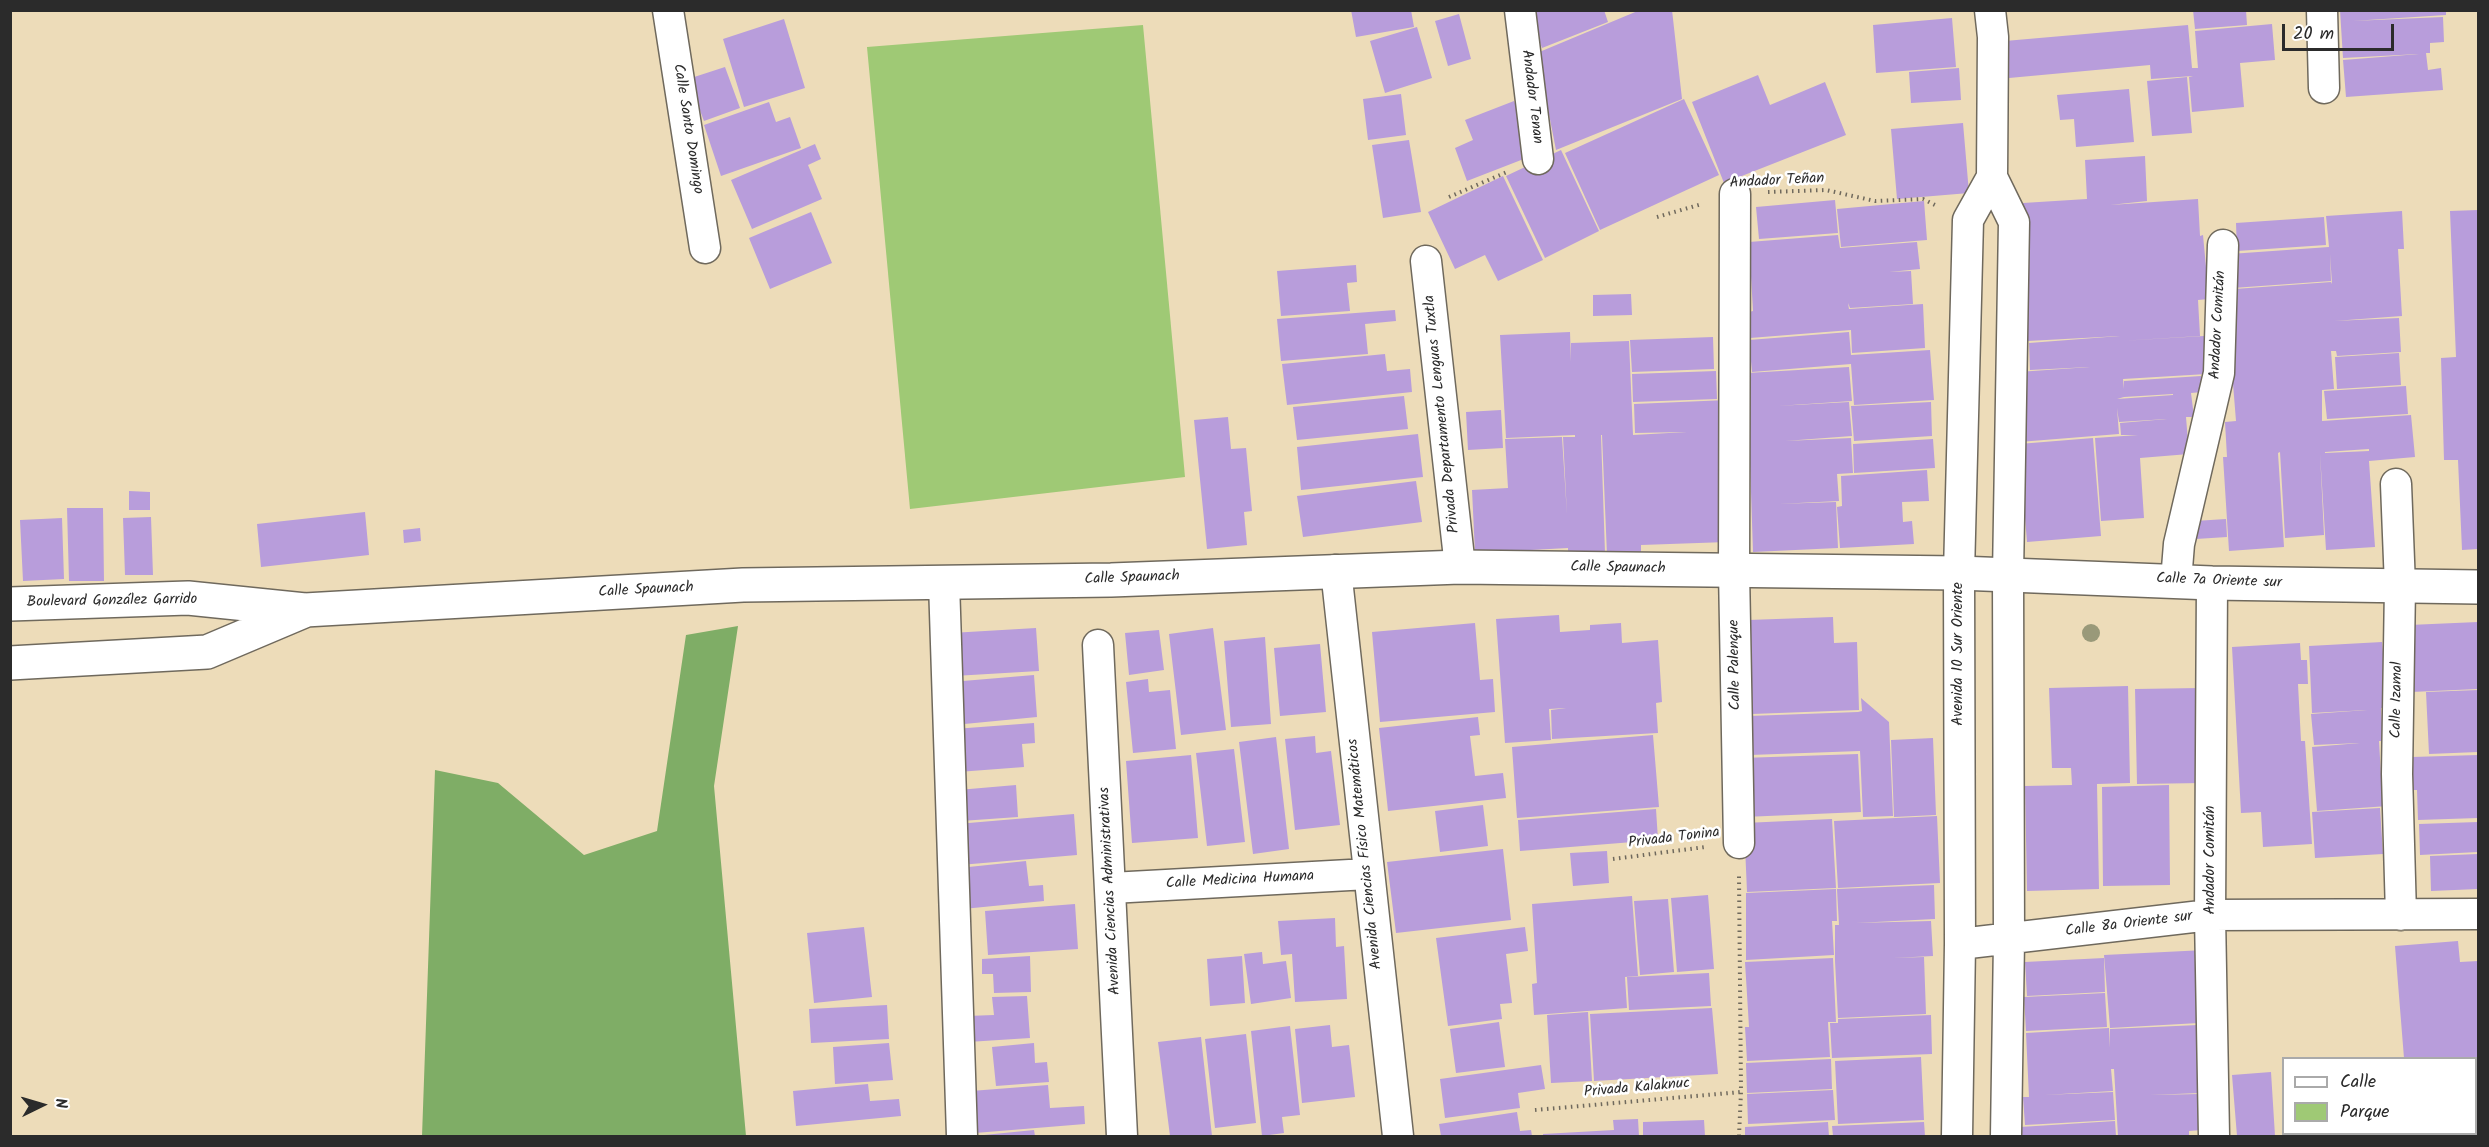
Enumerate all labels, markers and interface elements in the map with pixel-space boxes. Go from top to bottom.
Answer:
scale bar [2285,12,2398,50]
text: 20 m [2293,20,2334,49]
street label: Andador Tenan [1516,49,1546,145]
street label: Calle Santo Domingo [668,63,706,195]
street label: Andador Teñan [1729,171,1825,193]
street label: Andador Comitán [2207,270,2231,380]
street label: Privada Departamento Lenguas Tuxtla [1422,294,1464,534]
street label: Calle Spaunach [1570,559,1666,579]
street label: Calle Spaunach [1084,568,1180,590]
street label: Calle 7a Oriente sur [2156,571,2282,593]
street label: Calle Spaunach [598,580,694,602]
street label: Avenida 10 Sur Oriente [1950,582,1968,726]
street label: Boulevard González Garrido [27,592,197,612]
street label: Calle Palenque [1726,619,1746,711]
street label: Calle Izamal [2388,661,2408,739]
street label: Avenida Ciencias Físico Matemáticos [1345,738,1387,970]
street label: Avenida Ciencias Administrativas [1097,787,1125,995]
street label: Andador Comitán [2202,805,2220,915]
street label: Privada Tonina [1627,824,1721,854]
street label: Calle Medicina Humana [1165,868,1315,894]
street label: Calle 8a Oriente sur [2064,908,2194,942]
legend [2282,1057,2477,1135]
text: Calle [2340,1068,2376,1097]
north arrow [12,1075,72,1135]
street label: Privada Kalaknuc [1583,1075,1691,1103]
text: N [48,1097,73,1110]
text: Parque [2340,1098,2389,1127]

